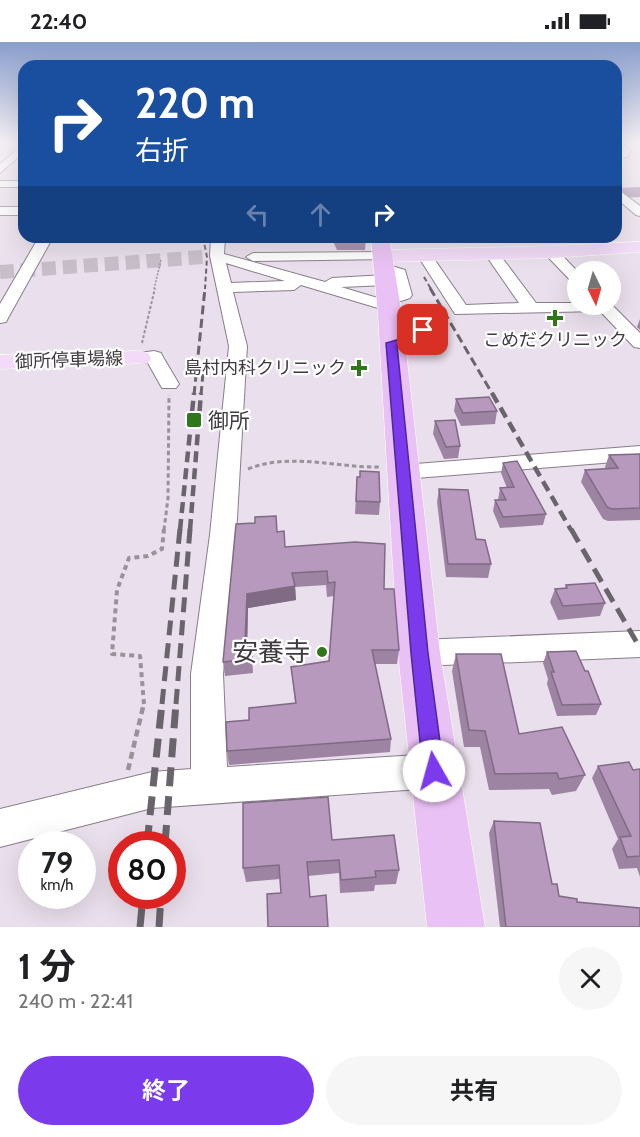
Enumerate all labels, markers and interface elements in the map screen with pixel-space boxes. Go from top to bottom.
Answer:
text: 22:40 [30,8,87,35]
text: 220 m [135,77,255,129]
icon: right [36,84,114,162]
text: 右折 [135,134,189,167]
icon: left [241,198,274,231]
icon: ahead [304,198,337,231]
icon: right [367,198,400,231]
north arrow [567,261,621,315]
map controls [567,261,621,315]
pin [397,304,448,355]
marker: こめだクリニック [546,309,564,327]
icon: arrive [406,313,439,346]
place label: こめだクリニック [483,329,627,351]
street label: 御所停車場線 [15,347,123,373]
place label: 島村内科クリニック [184,357,346,379]
marker: 島村内科クリニック [350,359,368,377]
place label: 御所 [208,408,250,433]
marker: 御所 [185,411,203,429]
place label: 安養寺 [232,636,310,668]
marker: 安養寺 [315,645,329,659]
position arrow [402,739,466,803]
speed limit sign: 80 [108,831,186,909]
text: 79 [41,844,73,881]
text: km/h [41,876,73,894]
text: 1 分 [18,944,75,988]
button: close [559,947,622,1010]
text: 240 m · 22:41 [18,989,133,1013]
button: 終了 [18,1056,314,1125]
button: 共有 [326,1056,622,1125]

